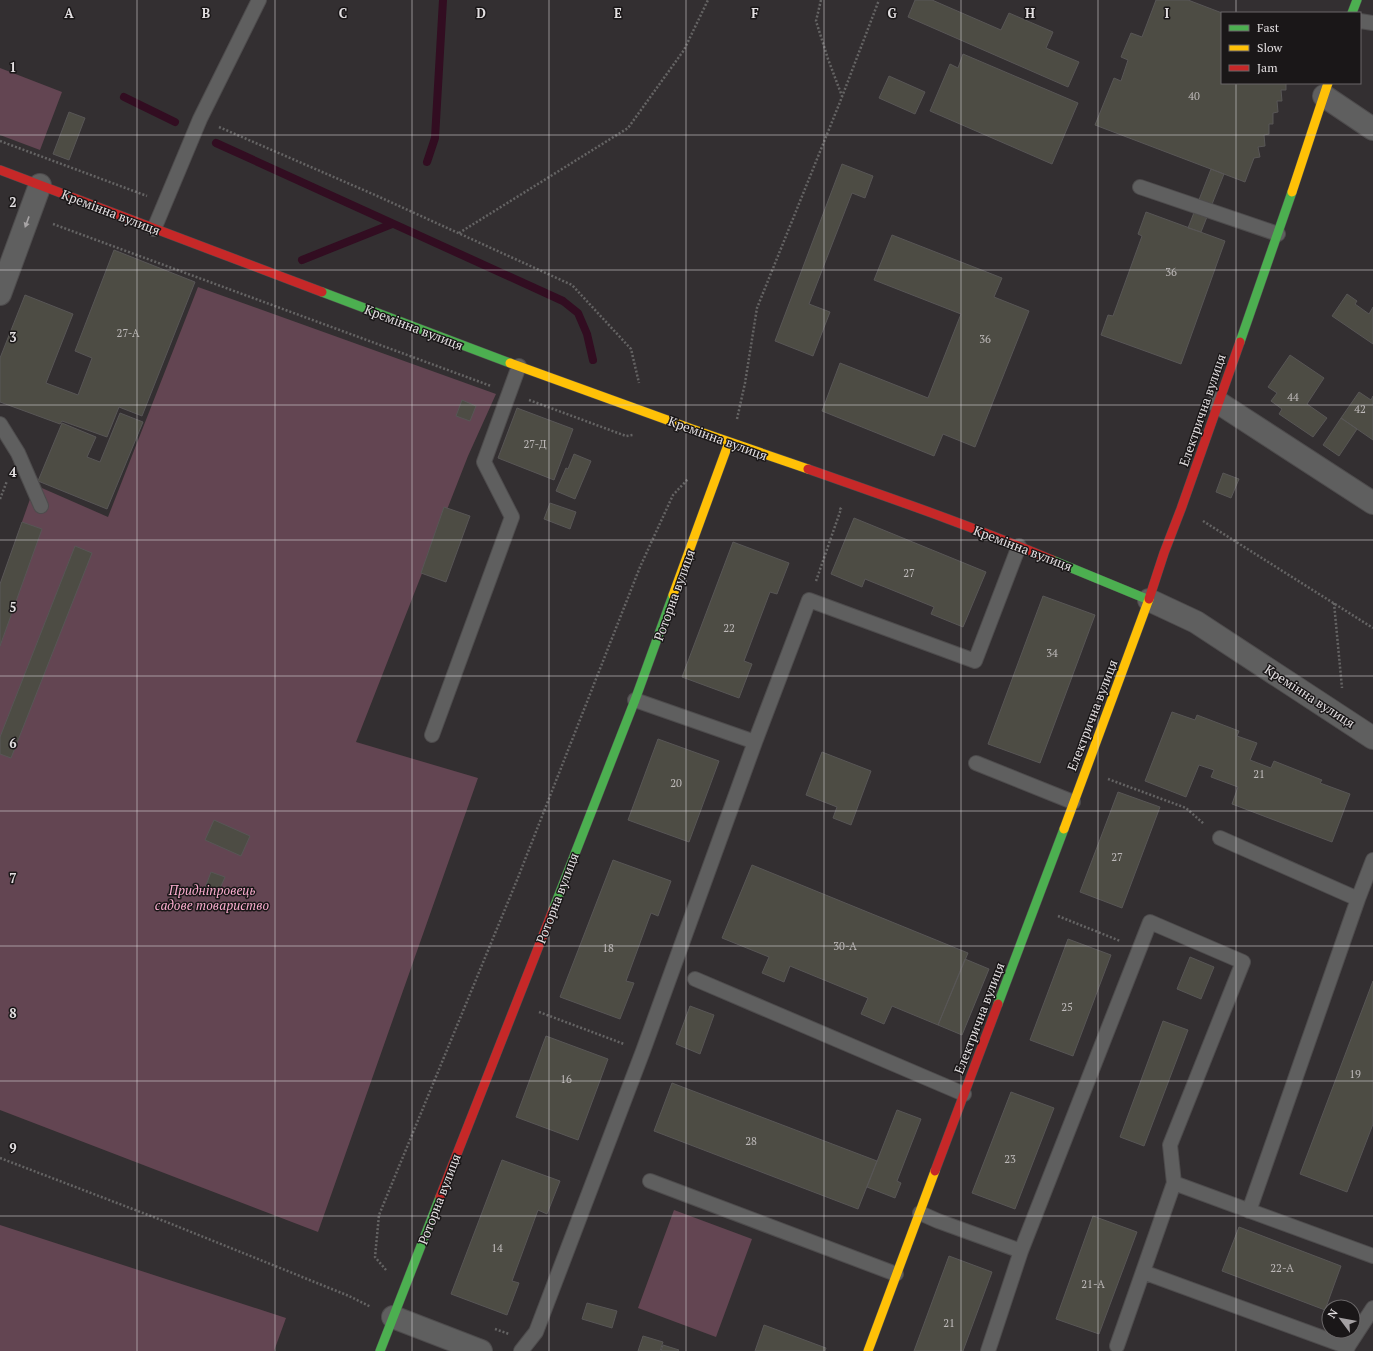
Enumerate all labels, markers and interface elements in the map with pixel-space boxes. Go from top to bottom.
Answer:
text: A [64,4,74,22]
text: B [202,4,210,22]
text: C [339,4,347,22]
text: D [476,4,486,22]
text: E [614,4,622,22]
text: F [751,4,759,22]
text: G [887,4,897,22]
text: H [1025,4,1035,22]
text: I [1165,4,1170,22]
legend [1221,12,1361,84]
text: Fast [1257,20,1280,35]
text: Slow [1257,40,1283,55]
text: 1 [9,58,17,76]
text: Jam [1257,60,1278,75]
house number: 40 [1188,89,1200,103]
street label: Кремінна вулиця [59,185,163,239]
text: 2 [9,193,17,211]
one-way arrow [23,216,29,228]
house number: 36 [1165,265,1177,279]
street label: Кремінна вулиця [362,300,466,354]
house number: 27-А [117,326,140,340]
text: 3 [9,328,17,346]
house number: 36 [979,332,991,346]
street label: Електрична вулиця [1174,351,1230,469]
house number: 44 [1287,390,1299,404]
house number: 42 [1354,402,1366,416]
street label: Кремінна вулиця [666,412,770,464]
house number: 27-Д [523,437,547,451]
text: 4 [9,463,17,481]
street label: Кремінна вулиця [971,521,1075,575]
street label: Роторна вулиця [649,547,699,643]
house number: 27 [903,566,915,580]
text: 5 [9,598,17,616]
house number: 22 [723,621,735,635]
house number: 34 [1046,646,1058,660]
street label: Електрична вулиця [1062,657,1122,773]
street label: Кремінна вулиця [1261,660,1359,732]
text: 6 [9,734,17,752]
house number: 21 [1253,767,1265,781]
house number: 20 [670,776,682,790]
street label: Роторна вулиця [531,850,583,946]
house number: 27 [1111,850,1123,864]
text: 7 [9,869,17,887]
park label: Придніпровець садове товариство [155,881,270,914]
house number: 30-А [833,939,857,953]
house number: 18 [602,941,614,955]
street label: Електрична вулиця [949,960,1009,1076]
house number: 25 [1061,1000,1073,1014]
text: 8 [9,1004,17,1022]
house number: 19 [1349,1067,1361,1081]
house number: 16 [560,1072,572,1086]
house number: 28 [745,1134,757,1148]
text: 9 [9,1139,17,1157]
street label: Роторна вулиця [413,1151,465,1247]
house number: 23 [1004,1152,1016,1166]
house number: 14 [491,1241,503,1255]
house number: 22-А [1270,1261,1294,1275]
house number: 21-А [1081,1277,1105,1291]
north arrow [1321,1299,1361,1339]
text: N [1324,1306,1341,1321]
house number: 21 [943,1316,955,1330]

